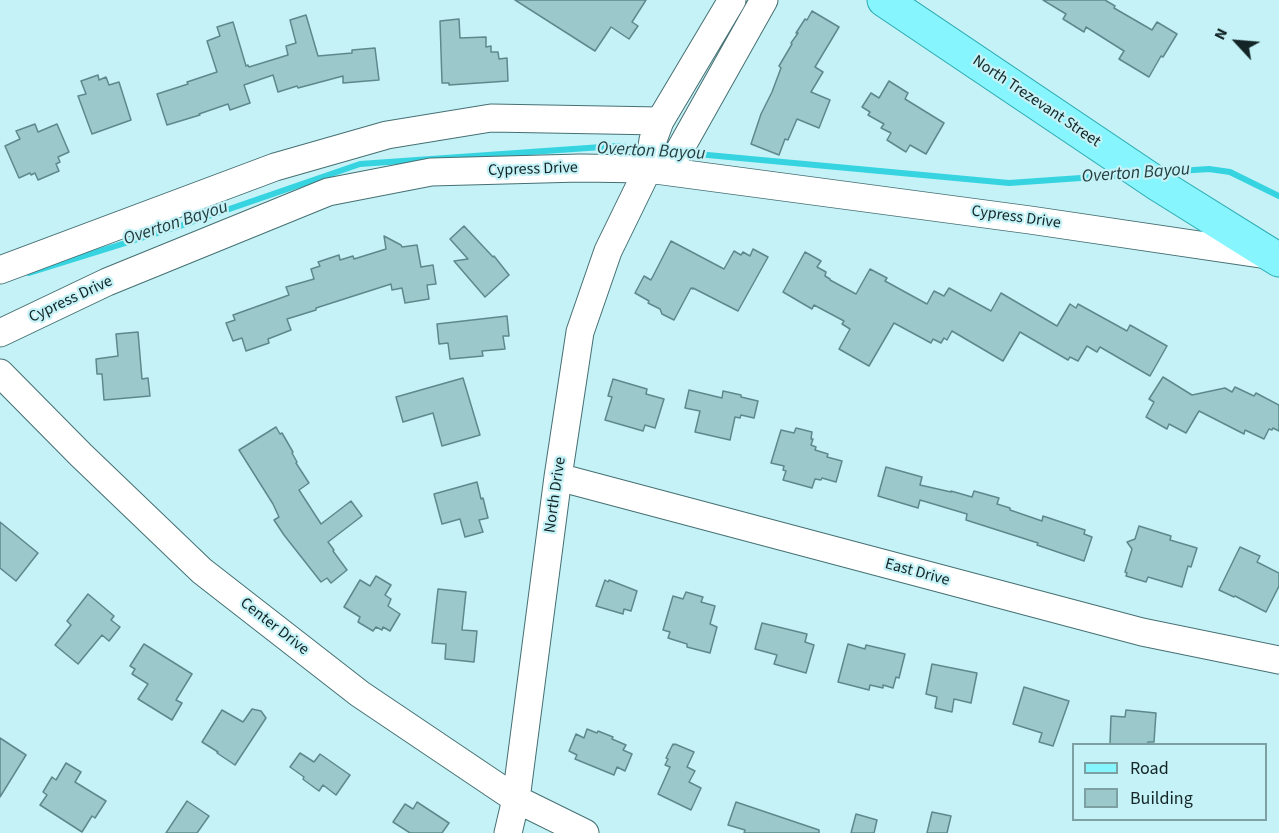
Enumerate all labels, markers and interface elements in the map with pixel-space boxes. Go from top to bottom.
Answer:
north arrow [1207,12,1267,72]
text: N [1209,25,1233,44]
street label: North Trezevant Street [968,52,1104,152]
water label: Overton Bayou [596,138,706,166]
street label: Cypress Drive [488,159,578,181]
water label: Overton Bayou [1081,159,1191,189]
water label: Overton Bayou [121,197,231,251]
street label: Cypress Drive [970,202,1062,234]
street label: Cypress Drive [26,272,116,328]
street label: North Drive [541,456,571,534]
street label: East Drive [883,555,951,591]
street label: Center Drive [236,594,312,660]
legend [1072,743,1267,821]
text: Road [1130,756,1169,781]
text: Building [1130,786,1193,811]

